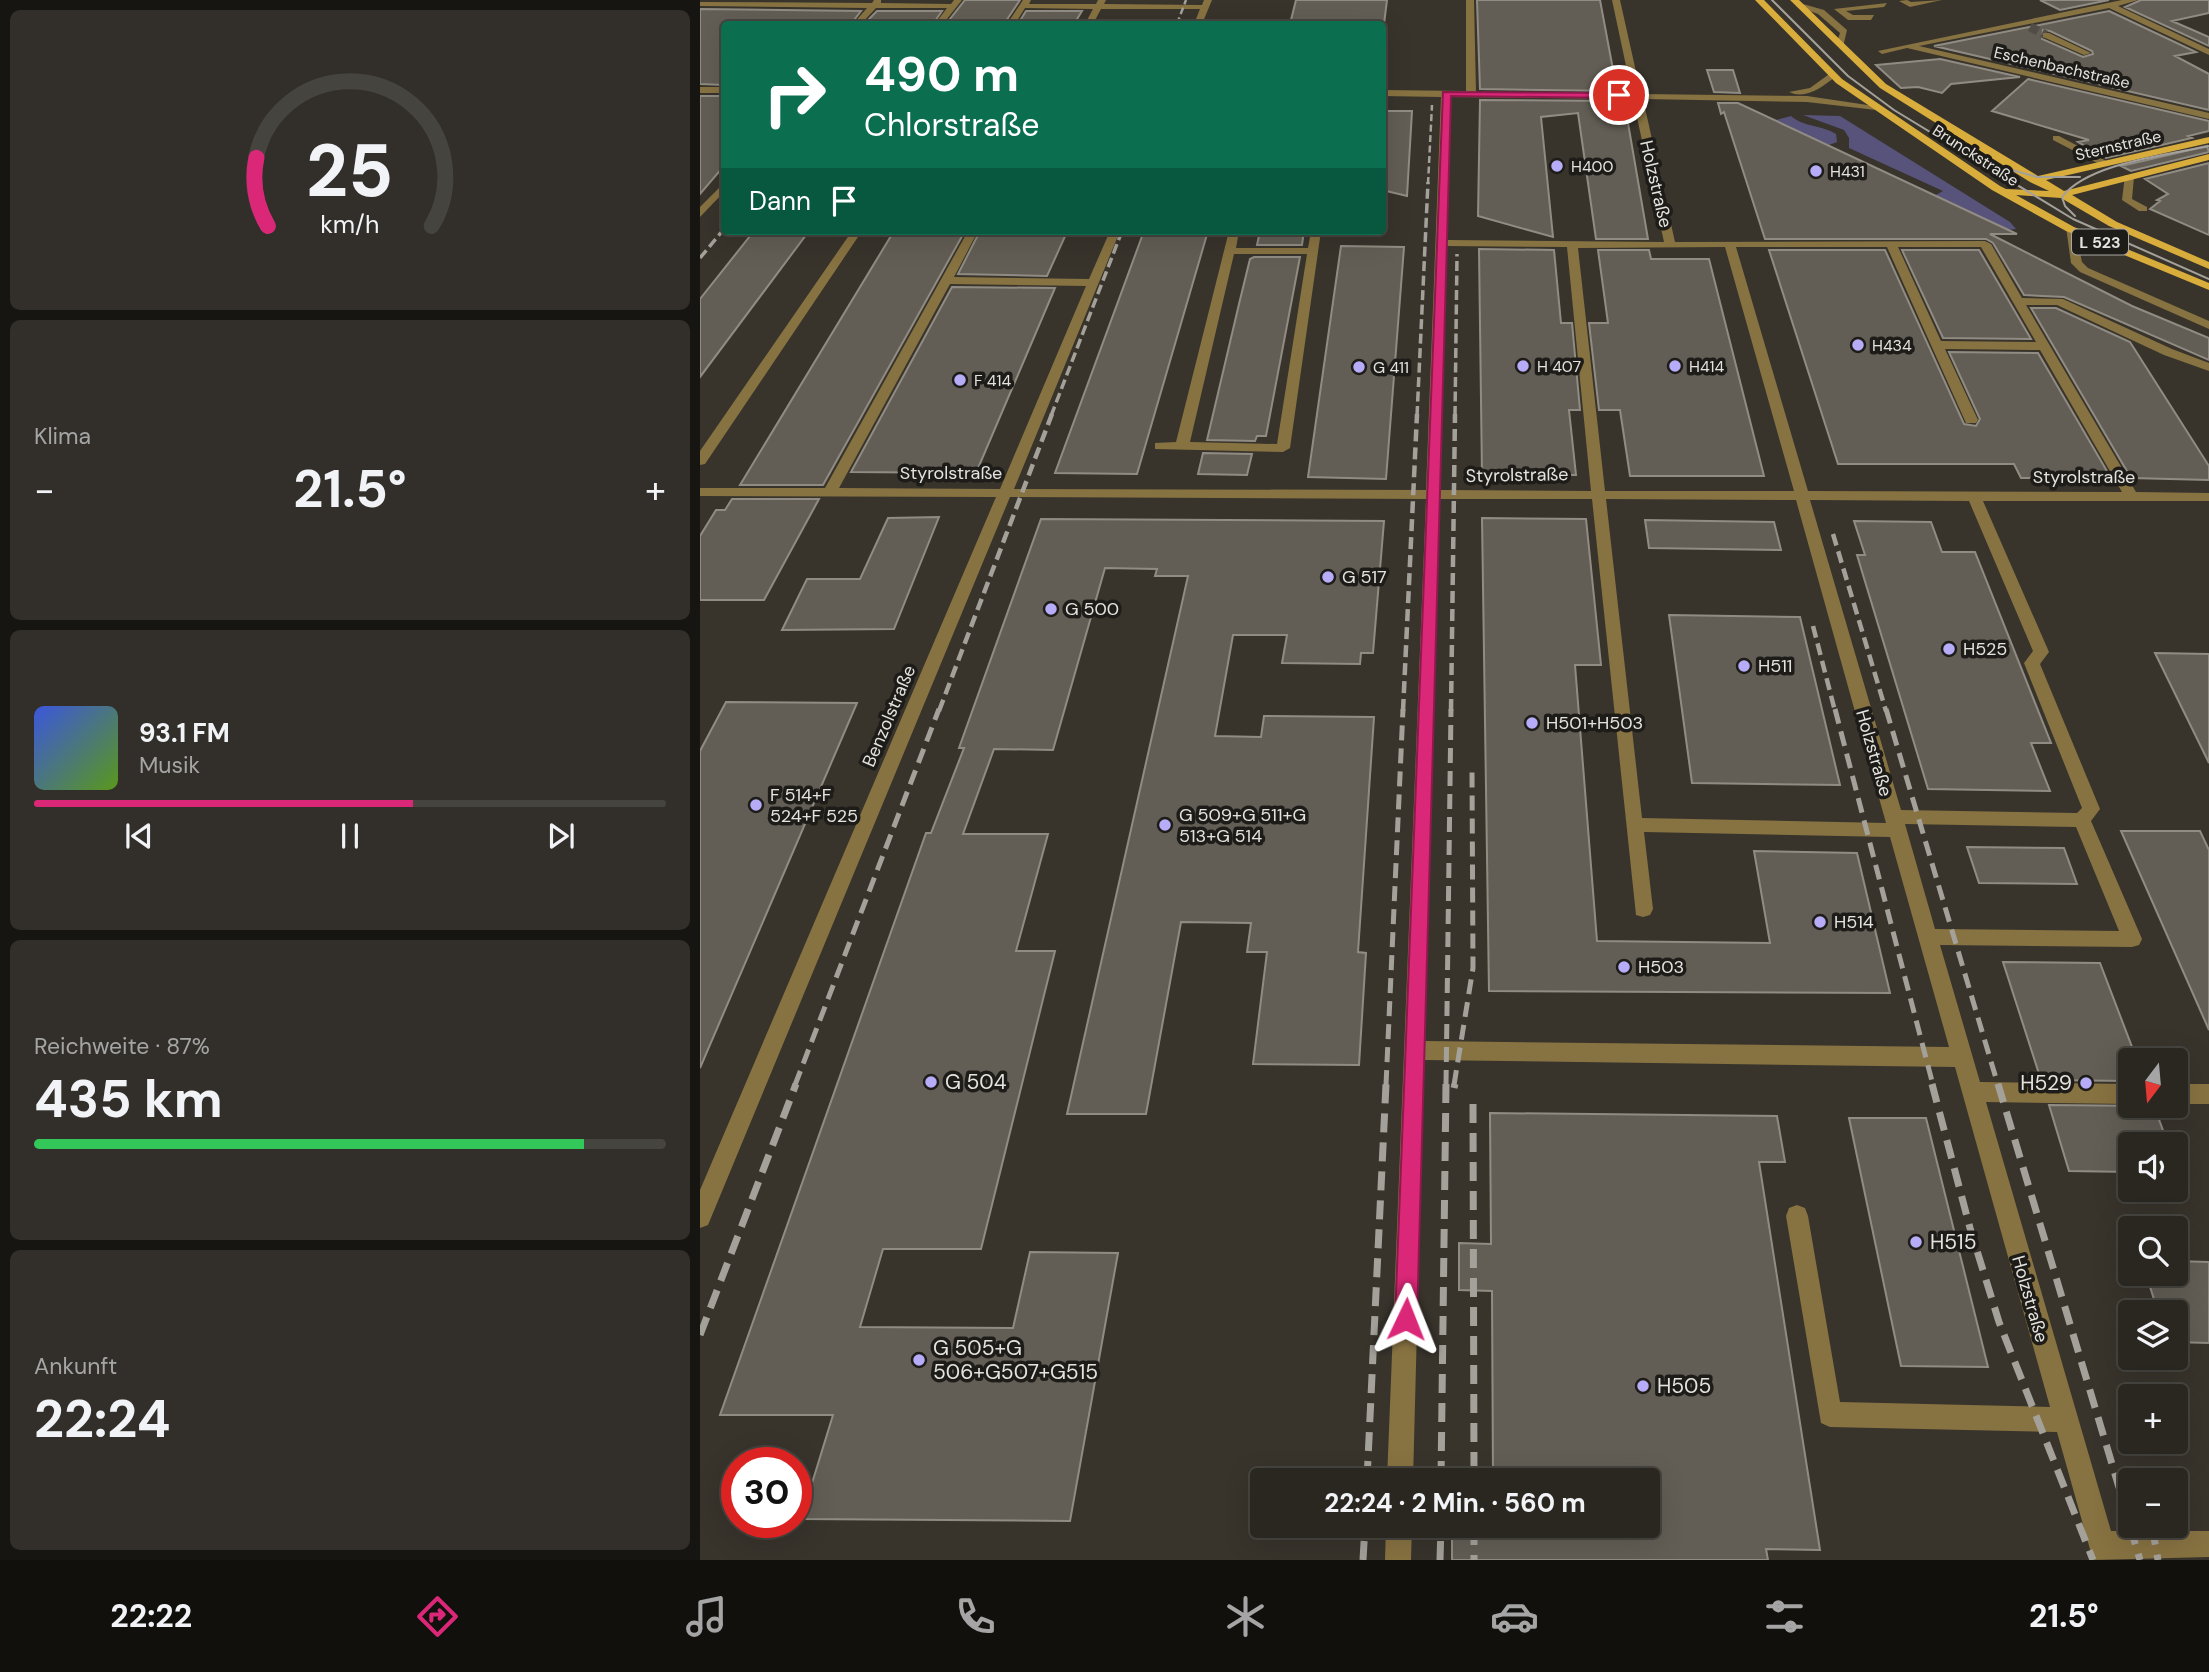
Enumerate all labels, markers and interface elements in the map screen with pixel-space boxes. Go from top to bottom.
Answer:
text: 490 m [864,42,1019,106]
street label: Eschenbachstraße [1992,42,2132,93]
icon: right [749,49,840,140]
pin [1589,65,1649,125]
icon: arrive [1600,76,1638,114]
text: Chlorstraße [864,104,1039,146]
street label: Brunckstraße [1929,120,2023,191]
text: 25 [306,124,394,219]
street label: Sternstraße [2073,125,2163,166]
street label: Holzstraße [1634,138,1678,230]
place label: H400 [1571,156,1614,177]
marker: H400 [1549,158,1565,174]
place label: H431 [1830,161,1865,182]
marker: H431 [1808,163,1824,179]
icon: arrive [825,182,863,220]
text: Dann [749,184,811,218]
text: km/h [320,208,380,241]
road number: L 523 [2072,230,2128,254]
place label: H434 [1872,335,1912,356]
marker: H434 [1850,337,1866,353]
place label: H 407 [1537,356,1581,377]
place label: H414 [1689,356,1725,377]
place label: G 411 [1373,357,1409,378]
marker: H 407 [1515,358,1531,374]
marker: H414 [1667,358,1683,374]
marker: G 411 [1351,359,1367,375]
place label: F 414 [974,370,1012,391]
marker: F 414 [952,372,968,388]
text: Klima [34,421,91,451]
text: 21.5° [293,455,407,523]
street label: Styrolstraße [900,461,1002,485]
street label: Styrolstraße [1466,462,1568,488]
text: − [34,465,55,515]
text: + [645,465,666,515]
street label: Styrolstraße [2033,465,2135,489]
place label: G 517 [1342,565,1387,589]
marker: G 517 [1320,569,1336,585]
place label: G 500 [1065,597,1119,621]
marker: G 500 [1043,601,1059,617]
place label: H525 [1963,637,2007,661]
marker: H525 [1941,641,1957,657]
place label: H511 [1758,654,1792,678]
marker: H511 [1736,658,1752,674]
street label: Benzolstraße [857,661,921,771]
street label: Holzstraße [1850,707,1898,799]
place label: H501+H503 [1546,711,1643,735]
marker: H501+H503 [1524,715,1540,731]
text: 93.1 FM [139,716,230,750]
text: Musik [139,750,200,780]
place label: F 514+F 524+F 525 [770,783,858,828]
marker: F 514+F 524+F 525 [748,797,764,813]
place label: G 509+G 511+G 513+G 514 [1179,803,1306,848]
icon: previous [120,817,158,855]
icon: pause [331,817,369,855]
icon: next [542,817,580,855]
marker: G 509+G 511+G 513+G 514 [1157,817,1173,833]
place label: H514 [1834,910,1874,934]
marker: H514 [1812,914,1828,930]
place label: H503 [1638,955,1684,979]
marker: H503 [1616,959,1632,975]
text: Reichweite · 87% [34,1031,210,1061]
north arrow [2118,1048,2188,1118]
map controls [2118,1048,2188,1538]
text: 435 km [34,1065,223,1133]
place label: G 504 [945,1068,1007,1096]
place label: H529 [2020,1069,2072,1097]
marker: G 504 [923,1074,939,1090]
marker: H529 [2078,1075,2094,1091]
button: sound [2118,1132,2188,1202]
button: search [2118,1216,2188,1286]
place label: H515 [1930,1228,1976,1256]
marker: H515 [1908,1234,1924,1250]
street label: Holzstraße [2006,1253,2054,1345]
position arrow [1369,1282,1443,1356]
button: layers [2118,1300,2188,1370]
place label: G 505+G 506+G507+G515 [933,1334,1098,1386]
text: Ankunft [34,1351,117,1381]
marker: G 505+G 506+G507+G515 [911,1352,927,1368]
place label: H505 [1657,1372,1711,1400]
marker: H505 [1635,1378,1651,1394]
button: + [2118,1384,2188,1454]
text: 22:24 [34,1385,171,1453]
speed limit sign: 30 [721,1447,812,1538]
button: − [2118,1468,2188,1538]
text: 22:24 · 2 Min. · 560 m [1324,1486,1586,1520]
icon: directions [413,1592,462,1641]
icon: music [682,1592,731,1641]
icon: phone [951,1592,1000,1641]
icon: climate [1221,1592,1270,1641]
icon: car [1490,1592,1539,1641]
icon: filters [1760,1592,1809,1641]
text: 22:22 [110,1595,192,1637]
text: 21.5° [2029,1595,2099,1637]

